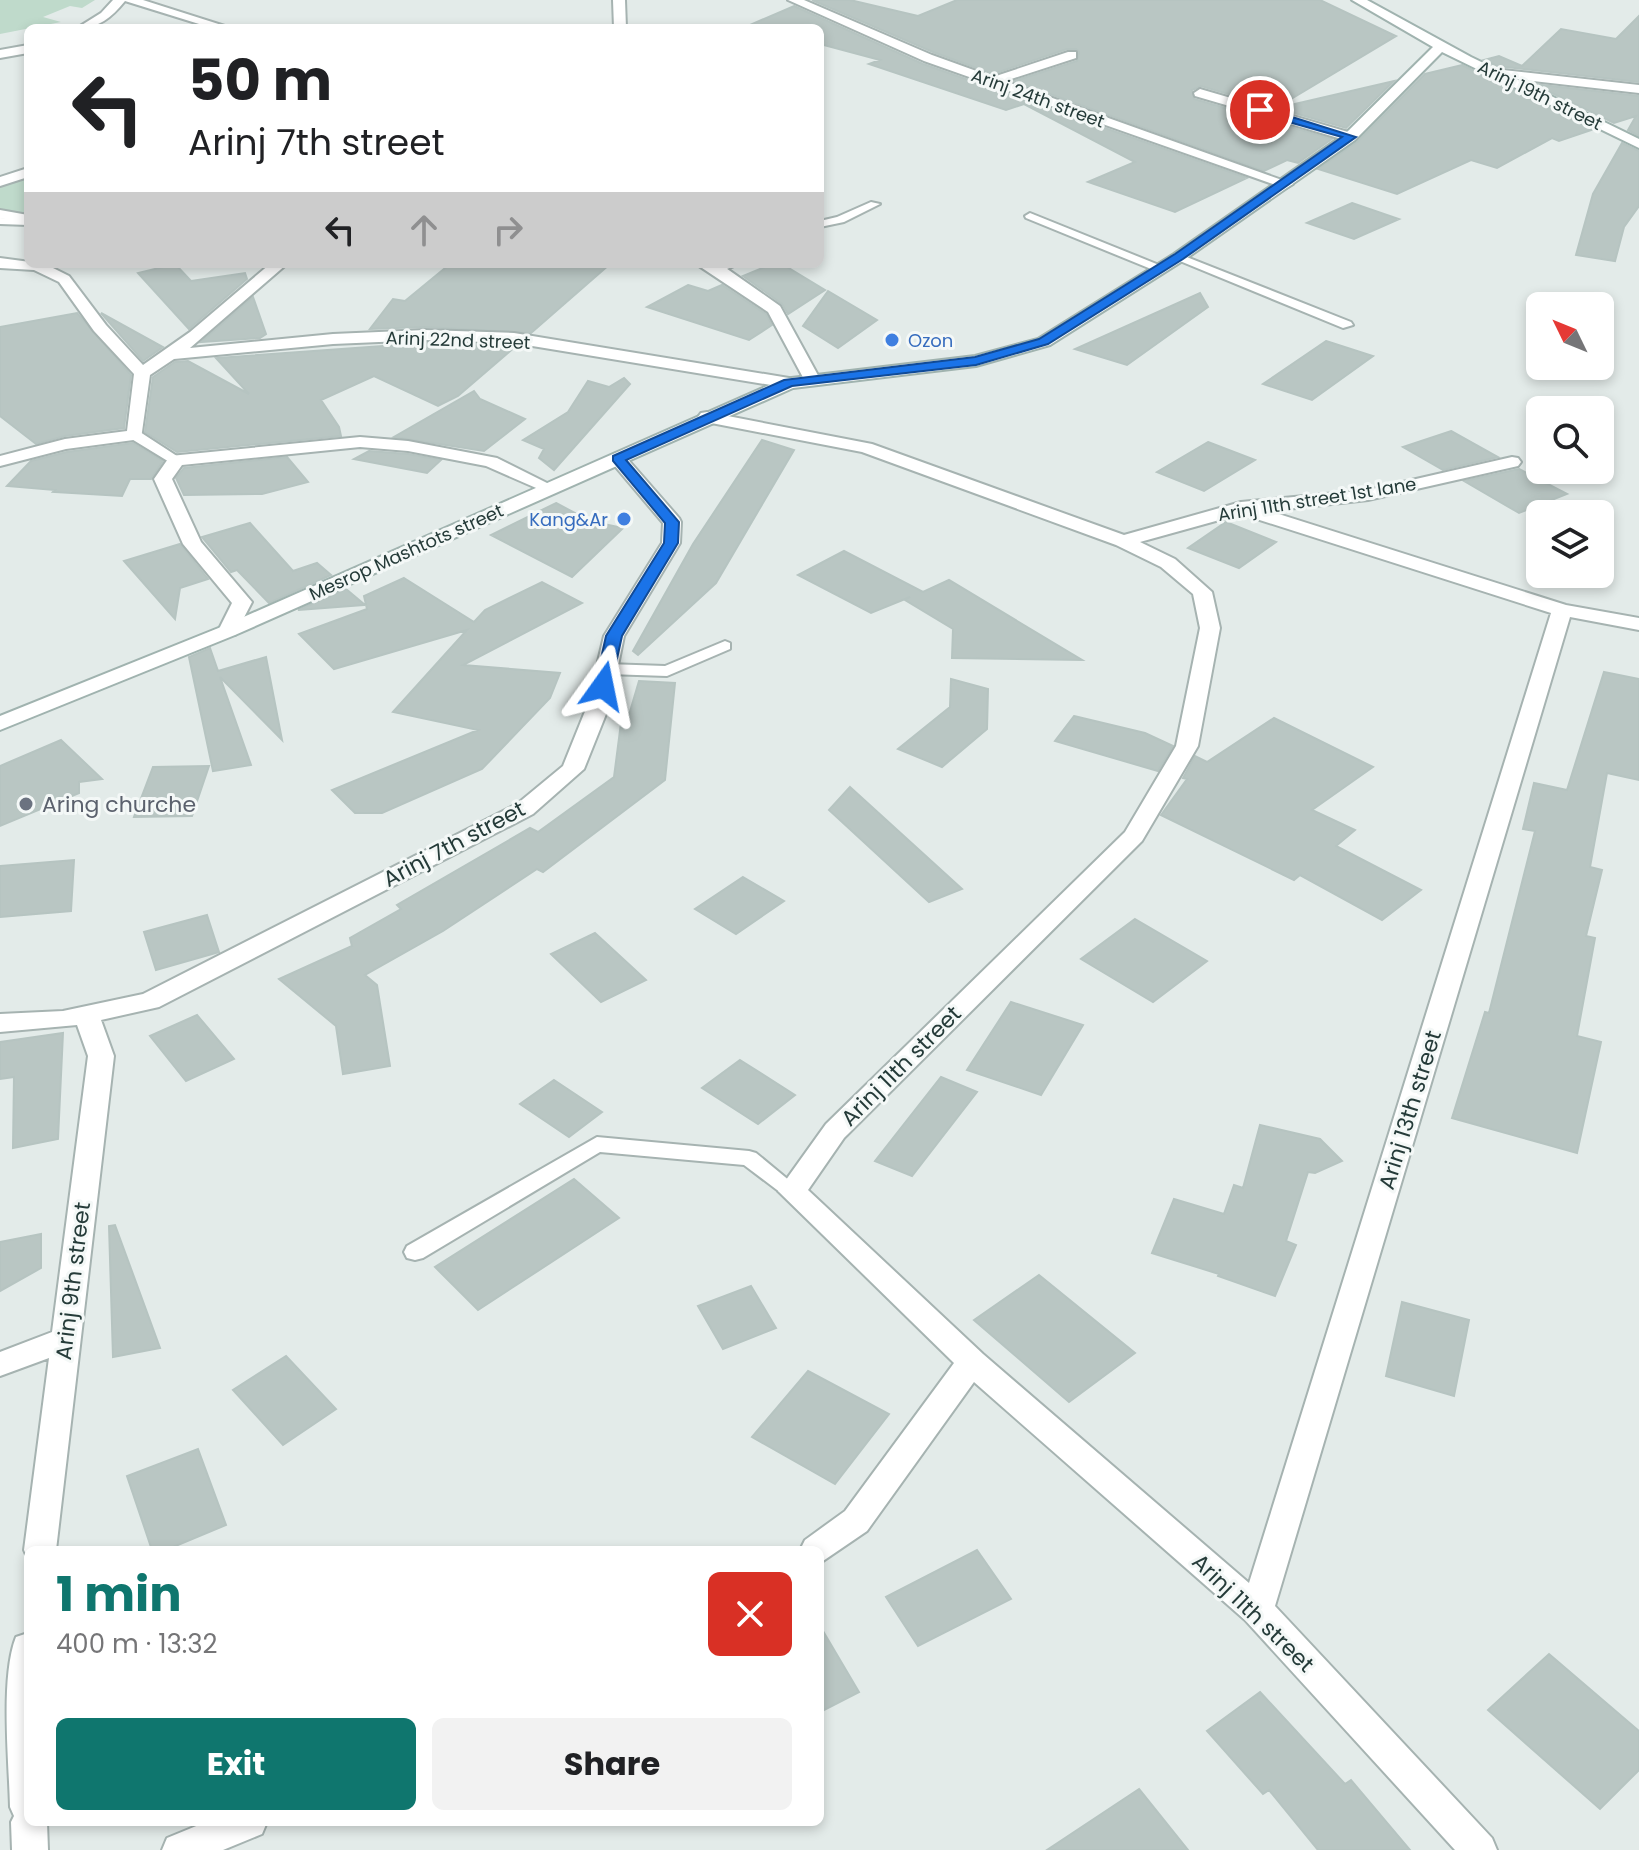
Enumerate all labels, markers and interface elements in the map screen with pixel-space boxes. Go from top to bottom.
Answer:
text: 50 m [188,41,332,120]
street label: Arinj 19th street [1474,54,1606,136]
icon: left [56,56,160,160]
street label: Arinj 24th street [968,62,1108,134]
pin [1226,76,1294,144]
icon: arrive [1238,88,1282,132]
text: Arinj 7th street [188,117,445,168]
icon: left [318,208,362,252]
icon: ahead [402,208,446,252]
icon: right [486,208,530,252]
north arrow [1526,292,1614,380]
map controls [1526,292,1614,588]
street label: Arinj 22nd street [385,325,531,355]
place label: Ozon [908,328,953,353]
marker: Ozon [883,331,901,349]
button: search [1526,396,1614,484]
street label: Arinj 11th street 1st lane [1216,471,1418,527]
street label: Mesrop Mashtots street [305,498,507,606]
button: layers [1526,500,1614,588]
place label: Kang&Ar [529,507,608,532]
marker: Kang&Ar [615,510,633,528]
position arrow [561,644,645,728]
place label: Aring churche [42,789,196,820]
street label: Arinj 7th street [377,794,531,894]
marker: Aring churche [17,795,35,813]
street label: Arinj 11th street [834,999,968,1133]
street label: Arinj 13th street [1371,1027,1449,1193]
street label: Arinj 9th street [48,1200,98,1362]
street label: Arinj 11th street [1185,1547,1321,1679]
text: 1 min [56,1561,182,1628]
button: close [708,1572,792,1656]
text: 400 m · 13:32 [56,1626,218,1662]
button: Exit [56,1718,416,1810]
button: Share [432,1718,792,1810]

